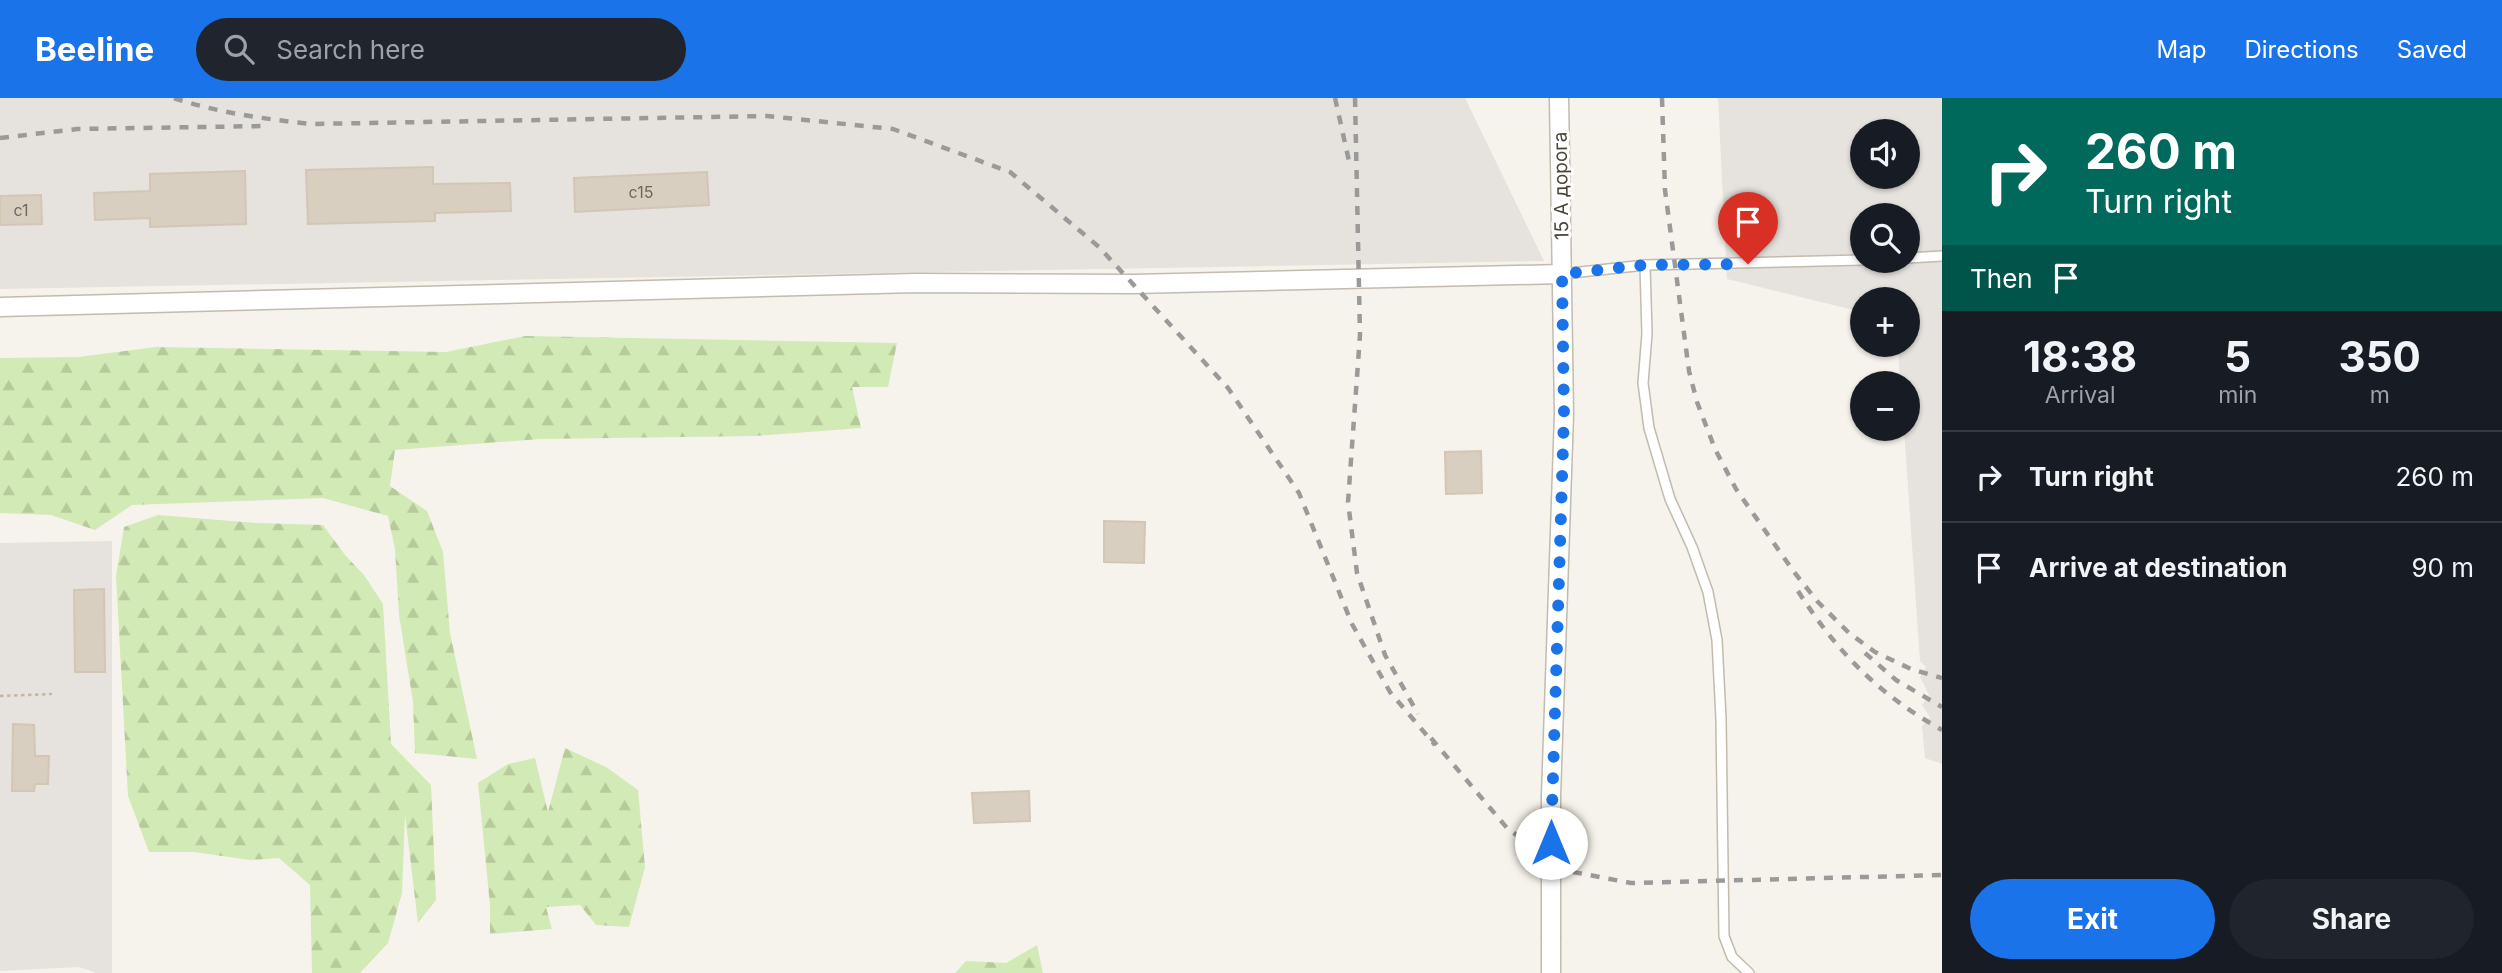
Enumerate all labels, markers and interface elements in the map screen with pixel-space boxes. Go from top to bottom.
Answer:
search box [196,18,686,81]
text: Beeline [35,29,154,69]
icon: search [220,30,258,68]
text: Search here [276,34,425,65]
text: Map [2157,35,2206,64]
text: Directions [2244,35,2359,64]
text: Saved [2397,35,2467,64]
map controls [1850,119,1920,441]
button: sound [1850,119,1920,189]
text: 260 m [2085,122,2237,181]
icon: right [1970,126,2061,217]
street label: 15 А дорога [1549,132,1573,240]
house number: с15 [629,182,653,202]
text: Turn right [2085,182,2232,221]
pin [1718,192,1778,264]
house number: с1 [13,200,29,220]
icon: arrive [1729,203,1767,241]
button: search [1850,203,1920,273]
icon: arrive [2047,259,2085,297]
text: Then [1970,263,2033,294]
button: + [1850,287,1920,357]
text: 18:38 [2023,331,2137,382]
text: 5 [2224,331,2251,382]
text: 350 [2339,331,2421,382]
button: − [1850,371,1920,441]
text: Arrival [2045,381,2115,409]
text: min [2218,381,2257,409]
text: m [2370,381,2390,409]
icon: right [1970,458,2008,496]
text: Turn right [2029,461,2154,492]
text: 260 m [2396,461,2474,492]
icon: arrive [1970,549,2008,587]
text: Arrive at destination [2029,552,2288,583]
text: 90 m [2411,552,2474,583]
position arrow [1514,806,1588,880]
button: Exit [1970,879,2215,959]
button: Share [2229,879,2474,959]

